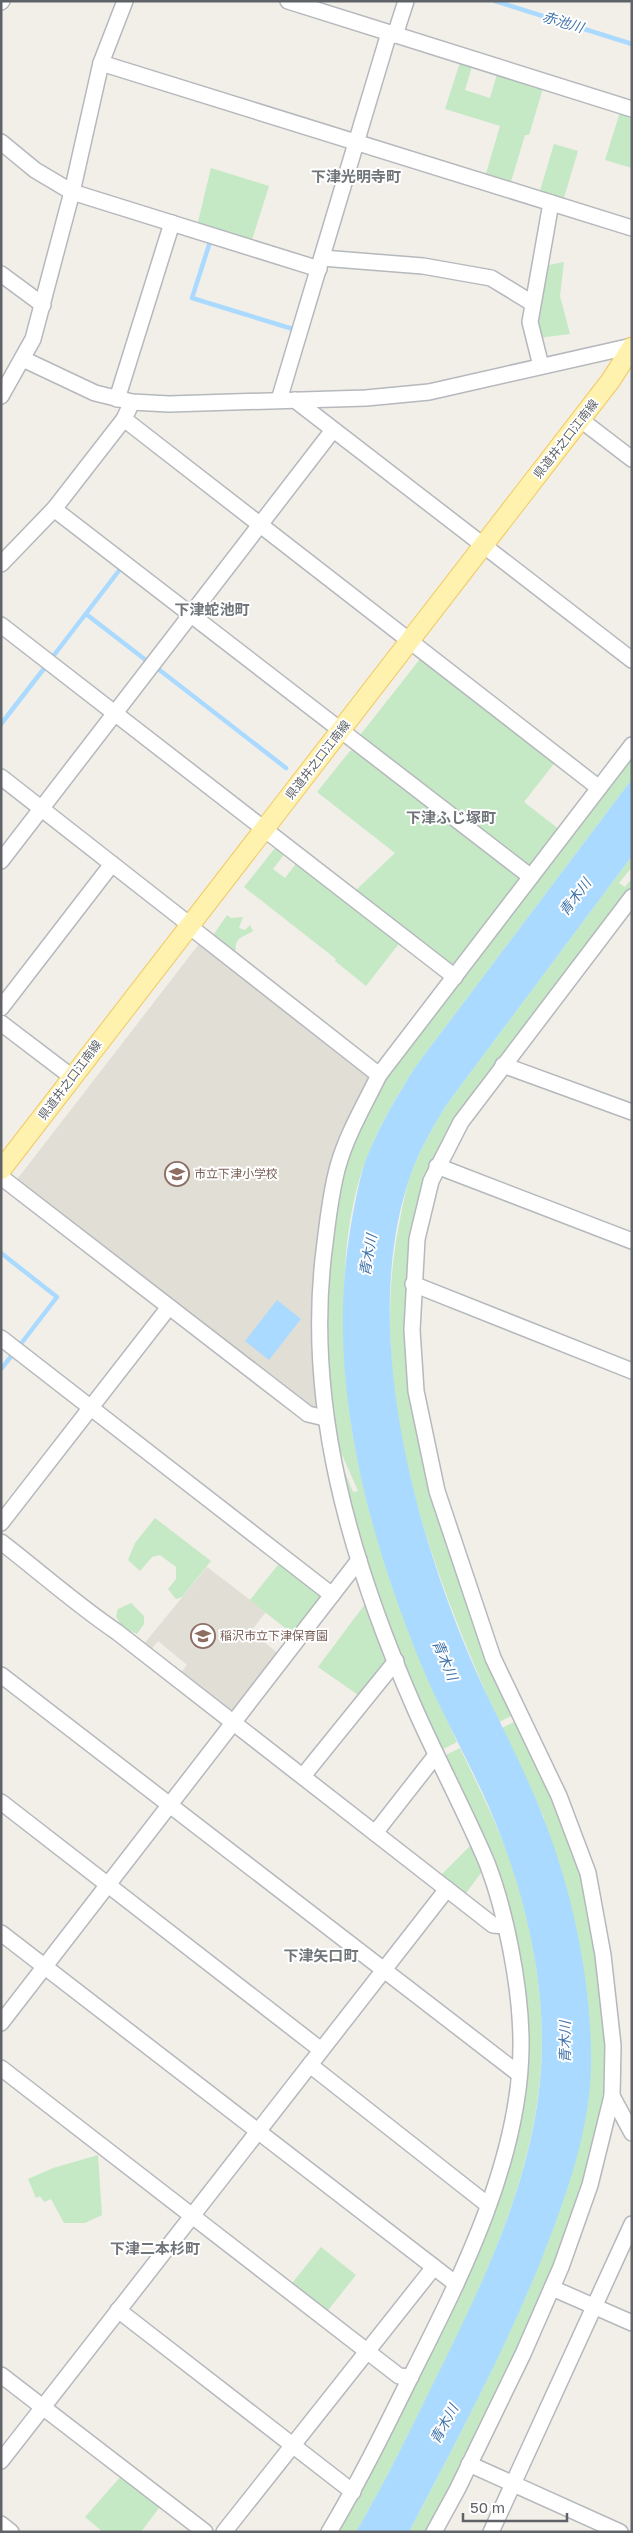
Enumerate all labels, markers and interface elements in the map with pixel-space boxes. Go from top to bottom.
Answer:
water label: 赤池川 [541,7,588,36]
district label: 下津光明寺町 [311,167,401,185]
street label: 県道井之口江南線 [530,396,601,481]
district label: 下津蛇池町 [174,600,250,618]
street label: 県道井之口江南線 [282,717,353,802]
district label: 下津ふじ塚町 [406,808,496,826]
water label: 青木川 [555,873,595,919]
street label: 県道井之口江南線 [35,1037,104,1123]
school or university icon: 市立下津小学校 [164,1161,190,1187]
place label: 市立下津小学校 [194,1166,278,1181]
water label: 青木川 [355,1231,380,1277]
school or university icon: 稲沢市立下津保育園 [190,1623,216,1649]
place label: 稲沢市立下津保育園 [220,1628,328,1643]
water label: 青木川 [429,1637,462,1684]
district label: 下津矢口町 [283,1946,359,1964]
water label: 青木川 [556,2019,573,2063]
district label: 下津二本杉町 [110,2239,200,2257]
water label: 青木川 [426,2400,462,2446]
scale bar [463,2490,567,2522]
text: 50 m [470,2498,505,2516]

